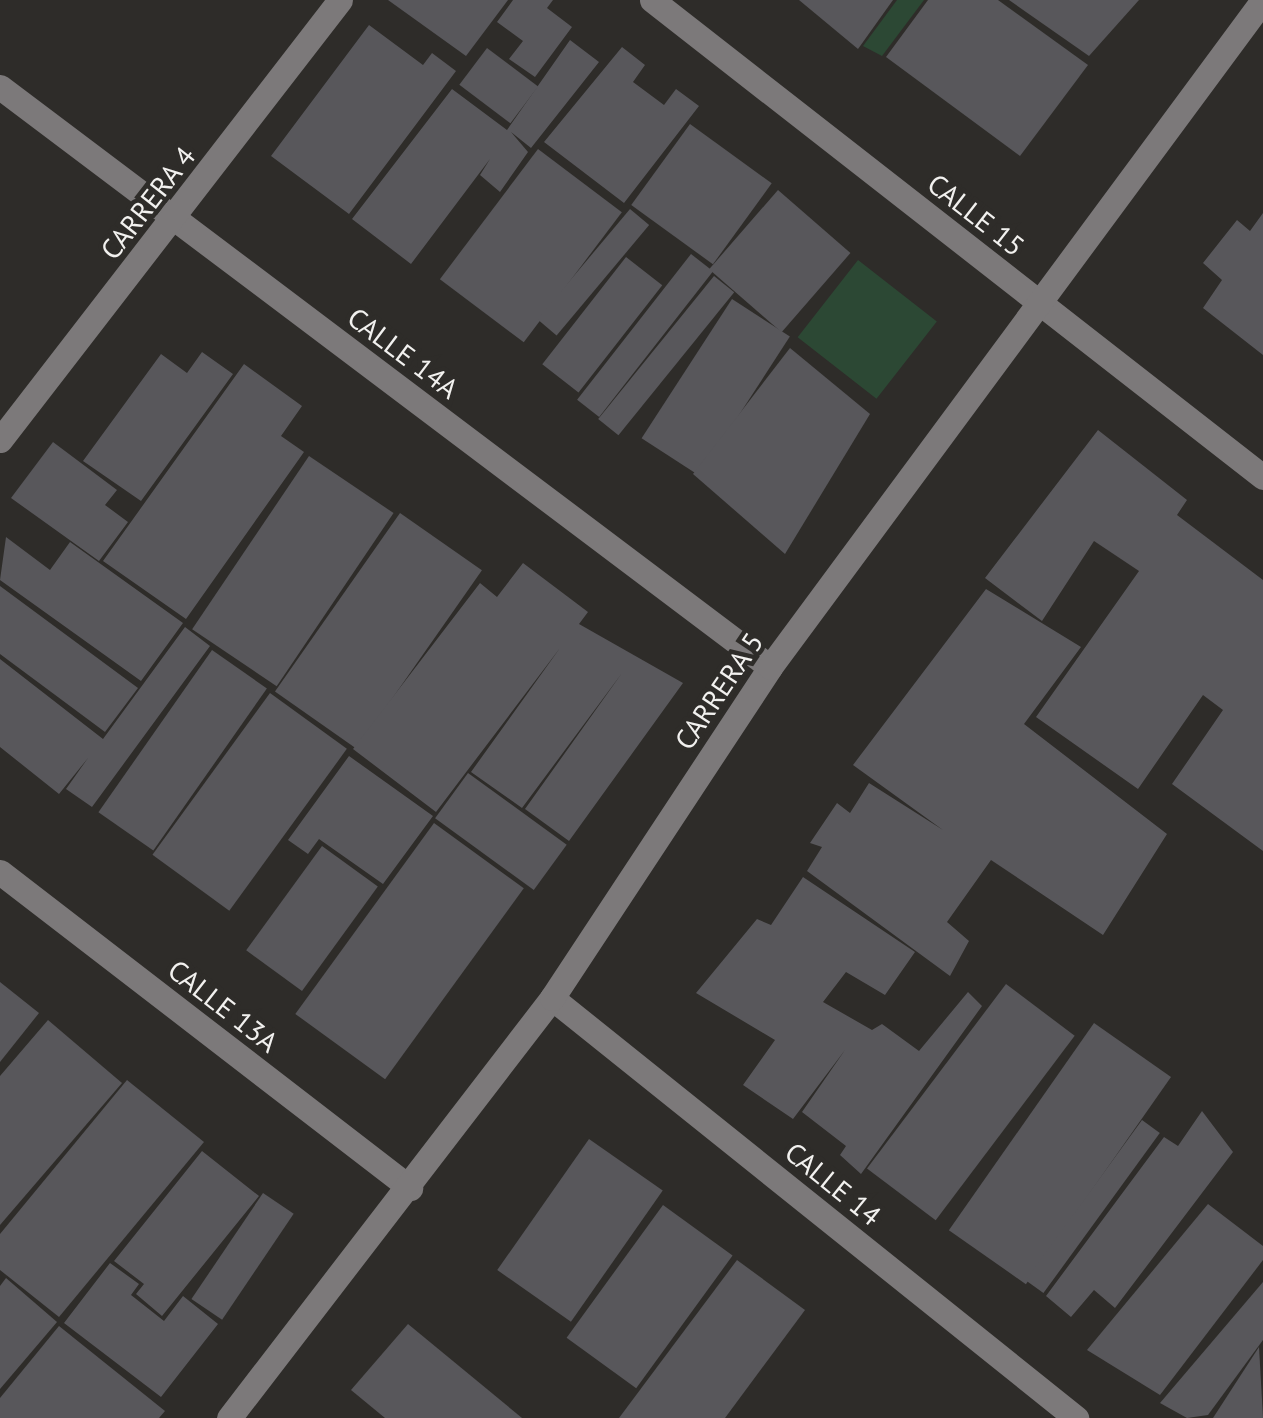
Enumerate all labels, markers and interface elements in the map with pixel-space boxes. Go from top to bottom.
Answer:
street label: CARRERA 4 [93,139,203,267]
street label: CALLE 15 [921,167,1031,263]
street label: CALLE 14A [341,300,465,406]
street label: CARRERA 5 [667,626,771,756]
street label: CALLE 13A [161,953,285,1059]
street label: CALLE 14 [778,1135,888,1233]

